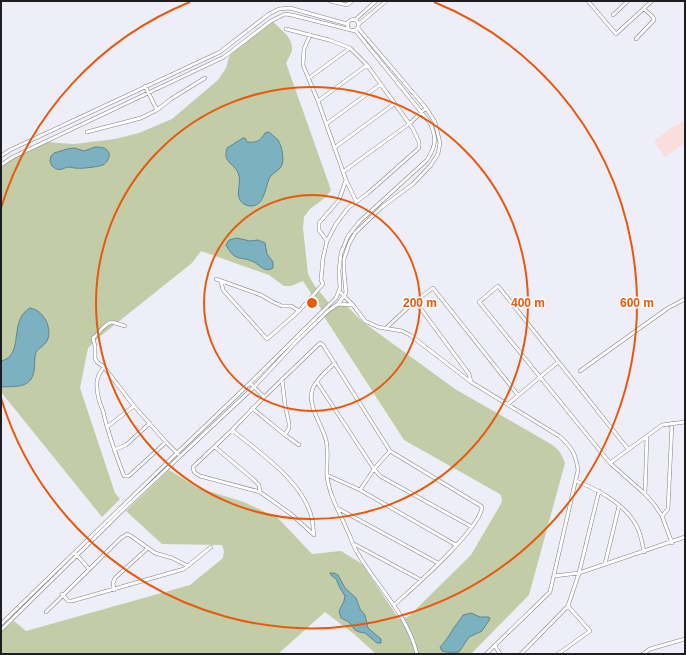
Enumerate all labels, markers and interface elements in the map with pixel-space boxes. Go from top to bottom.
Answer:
centre of rings [305,296,319,310]
text: 200 m [403,296,437,310]
text: 400 m [511,296,545,310]
text: 600 m [620,296,654,310]

